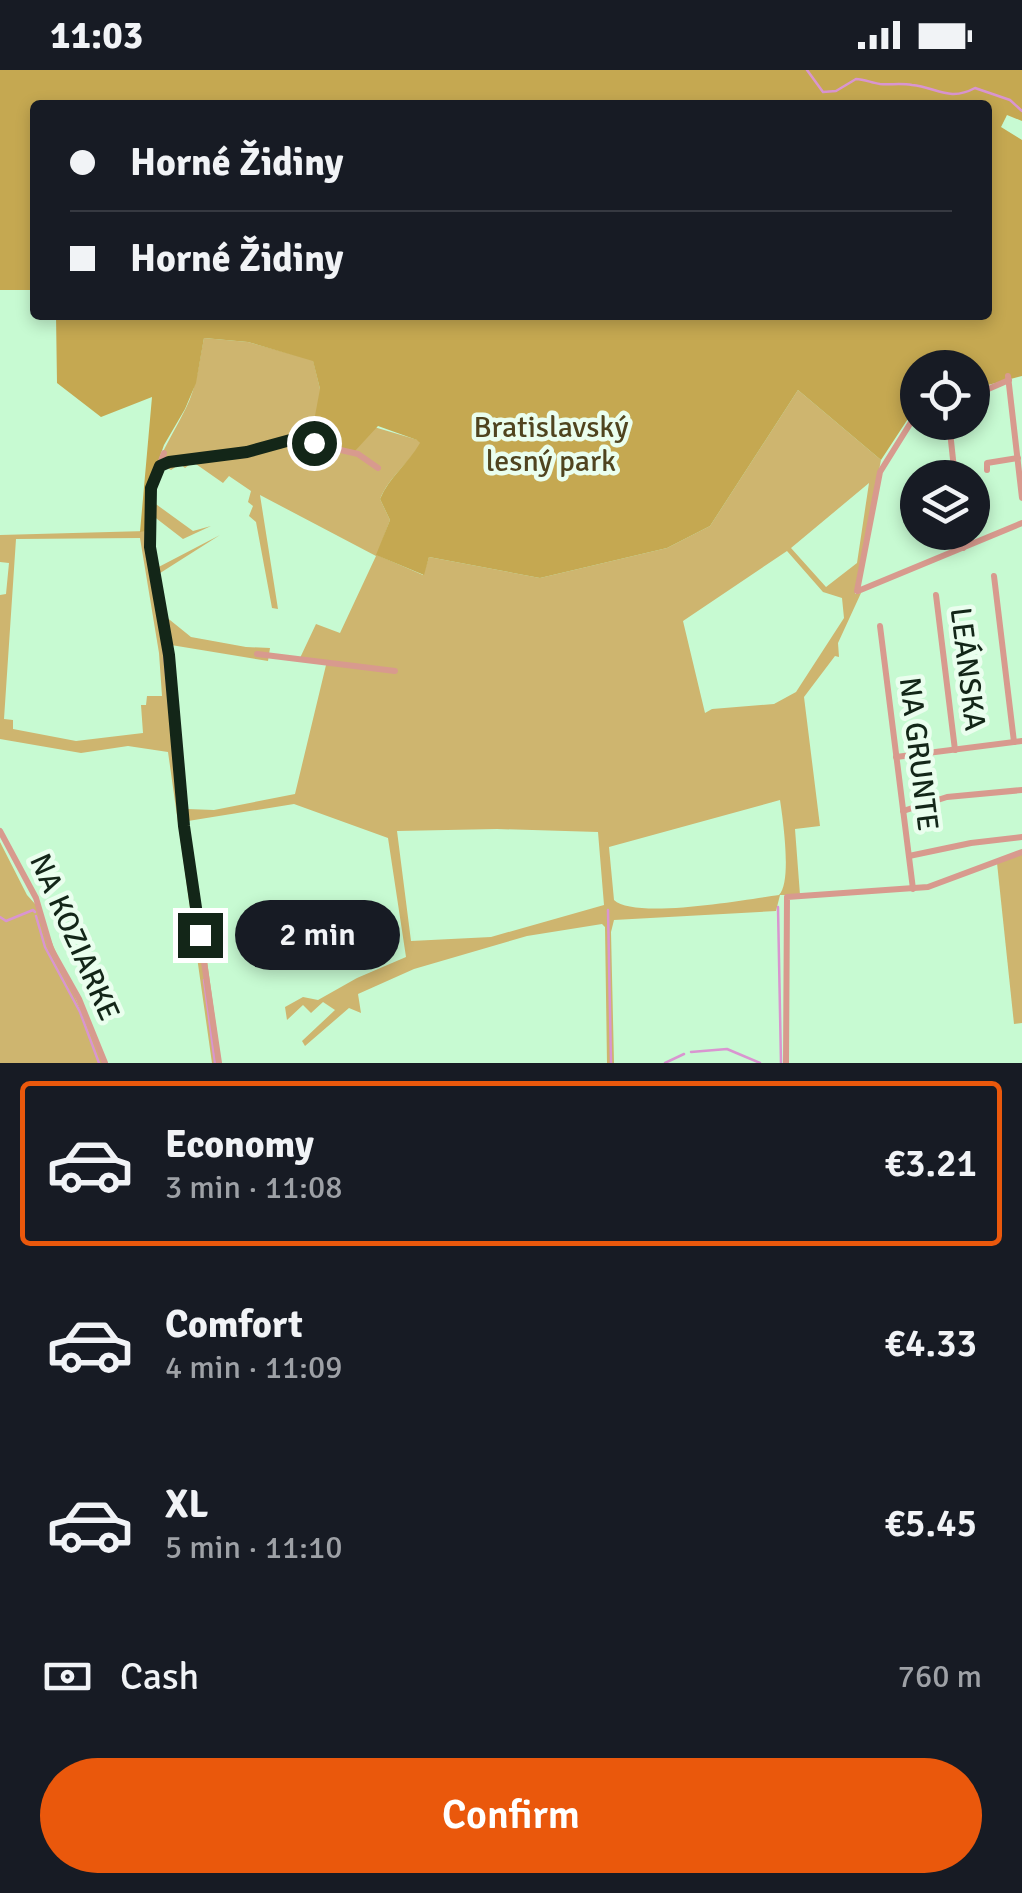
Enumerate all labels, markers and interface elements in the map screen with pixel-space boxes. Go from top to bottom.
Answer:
text: 11:03 [50,12,143,59]
text: Horné Židiny [130,139,343,186]
text: Horné Židiny [130,235,343,282]
map controls [900,350,990,550]
button: locate [900,350,990,440]
park label: Bratislavský lesný park [474,409,628,480]
route start [292,421,337,466]
button: layers [900,460,990,550]
street label: LEÁNSKA [942,605,993,733]
street label: NA GRUNTE [891,675,946,833]
street label: NA KOZIARKE [21,848,128,1026]
callout: 2 min [235,900,400,970]
route end [178,913,223,958]
text: 2 min [279,915,356,954]
icon: car [45,1119,135,1209]
text: Economy [165,1121,314,1168]
text: €3.21 [884,1140,977,1187]
text: 3 min · 11:08 [165,1168,343,1207]
icon: car [45,1299,135,1389]
text: Comfort [165,1301,303,1348]
text: €4.33 [884,1320,977,1367]
text: 4 min · 11:09 [165,1348,343,1387]
icon: car [45,1479,135,1569]
text: XL [165,1481,208,1528]
text: €5.45 [884,1500,977,1547]
text: 5 min · 11:10 [165,1528,343,1567]
icon: cash [40,1649,95,1704]
text: Cash [120,1653,199,1700]
text: 760 m [898,1657,982,1696]
button: Confirm [40,1758,982,1873]

